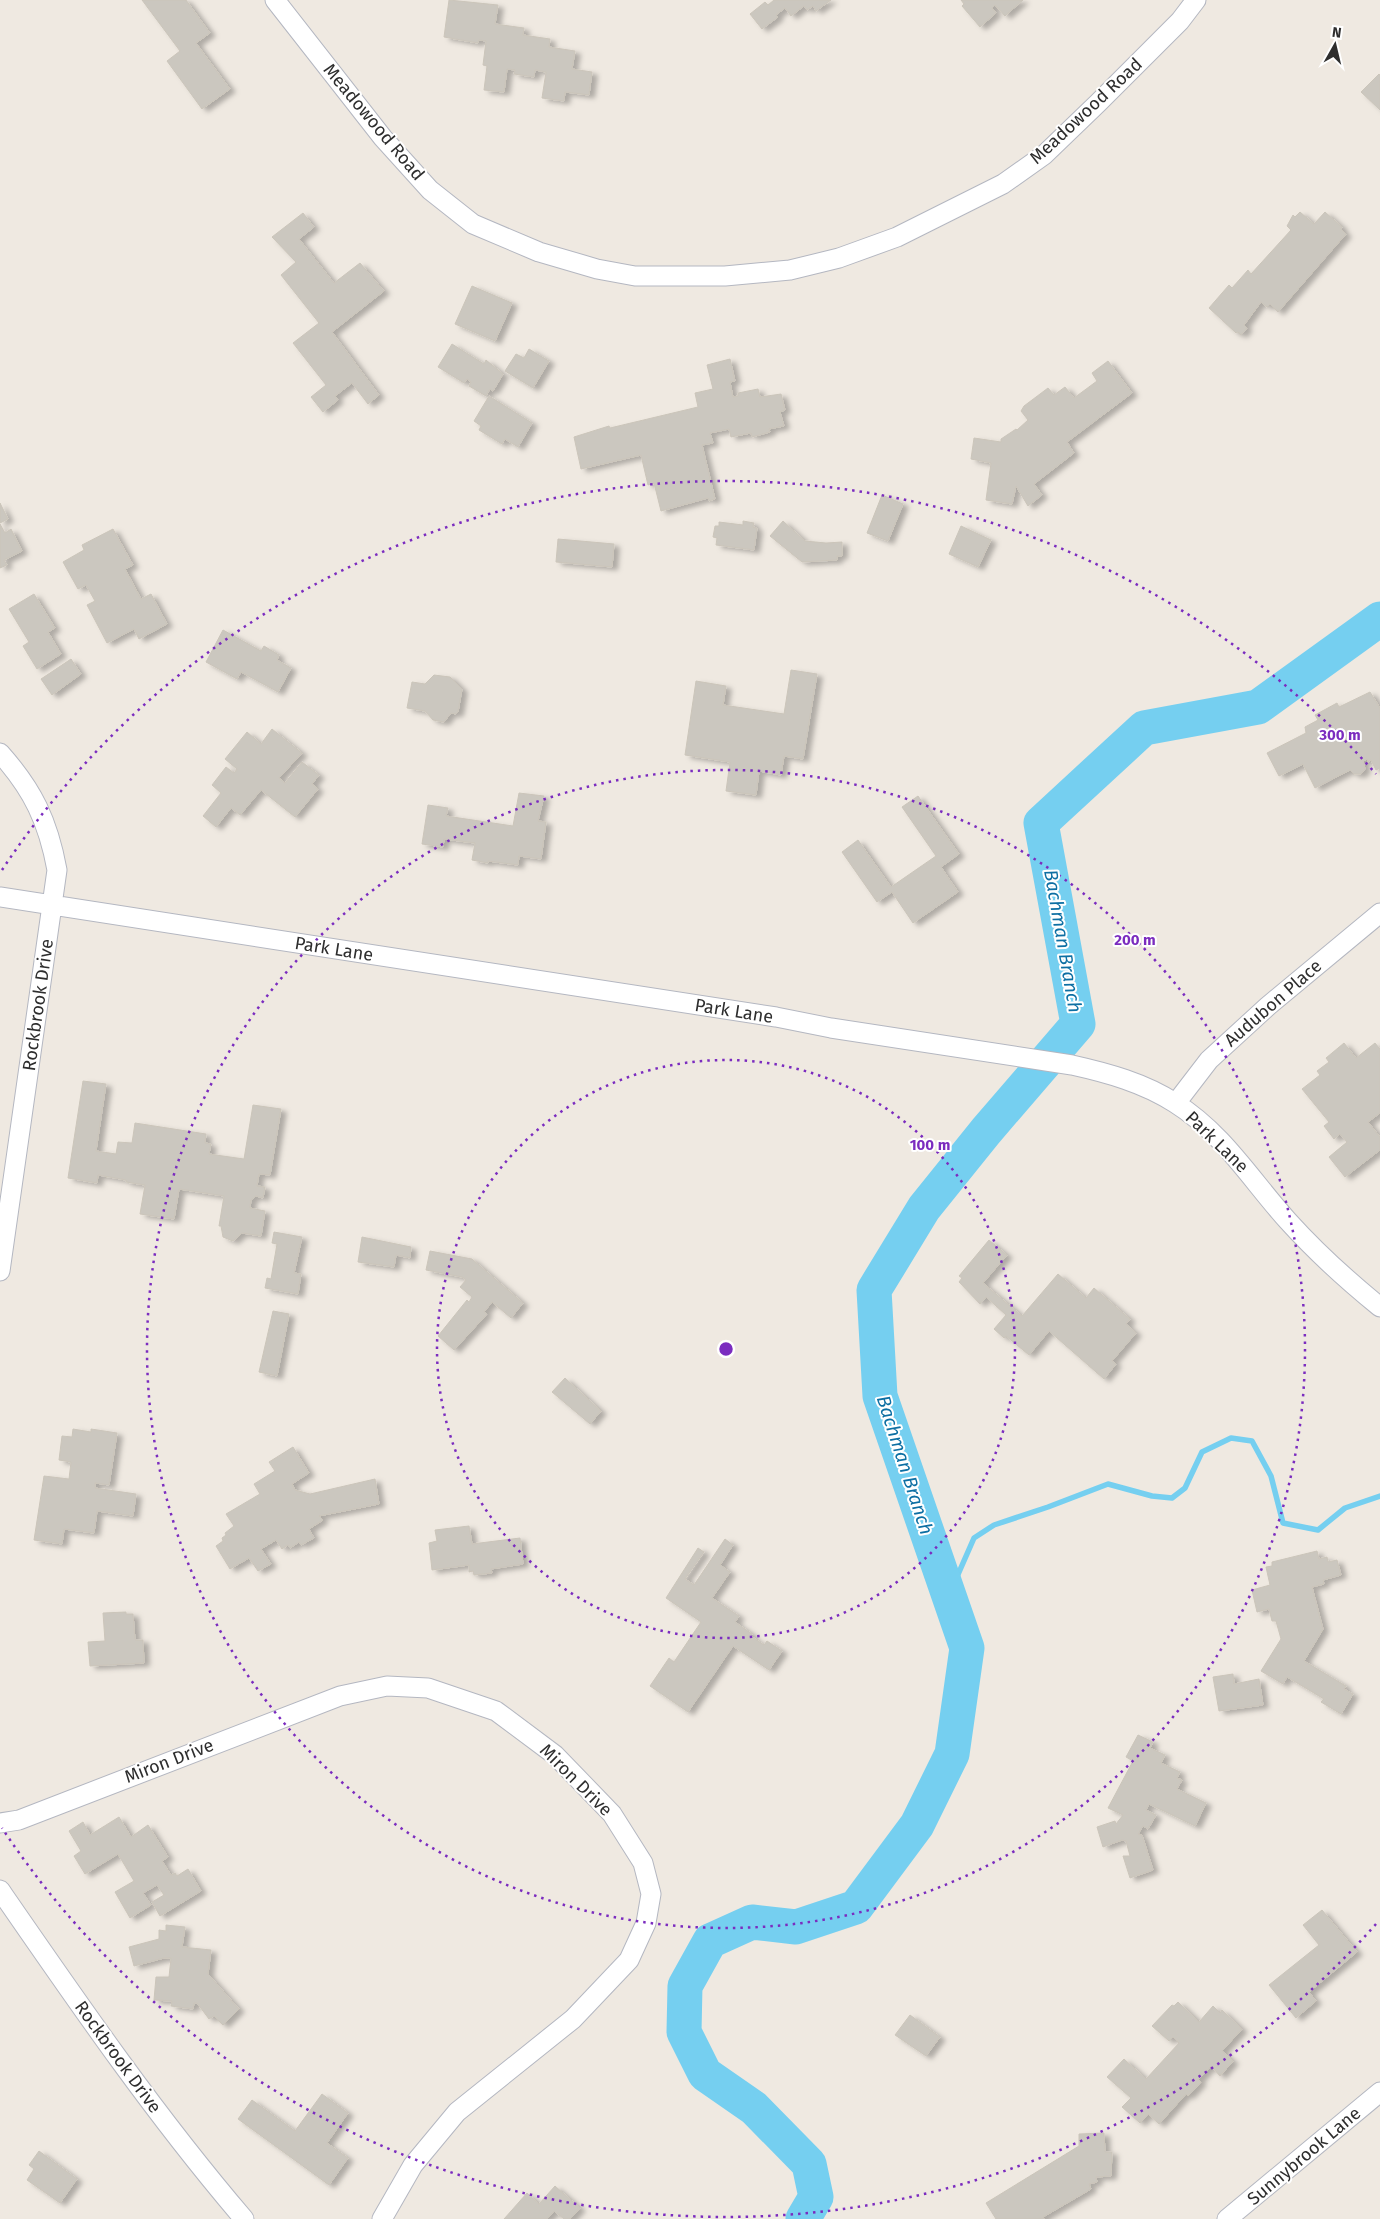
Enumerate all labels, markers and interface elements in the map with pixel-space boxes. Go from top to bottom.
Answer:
north arrow [1310,20,1360,70]
text: N [1331,24,1343,42]
street label: Meadowood Road [1025,53,1147,169]
street label: Meadowood Road [319,59,429,185]
text: 300 m [1318,726,1361,744]
water label: Bachman Branch [1039,868,1087,1014]
text: 200 m [1114,931,1156,949]
street label: Park Lane [293,932,375,966]
street label: Rockbrook Drive [18,937,58,1073]
street label: Audubon Place [1220,955,1326,1051]
street label: Park Lane [693,994,775,1028]
street label: Park Lane [1181,1107,1253,1177]
text: 100 m [910,1136,950,1154]
centre of rings [717,1340,735,1358]
water label: Bachman Branch [872,1392,938,1538]
street label: Miron Drive [121,1734,217,1788]
street label: Miron Drive [535,1739,617,1821]
street label: Rockbrook Drive [70,1997,166,2117]
street label: Sunnybrook Lane [1243,2102,1365,2210]

